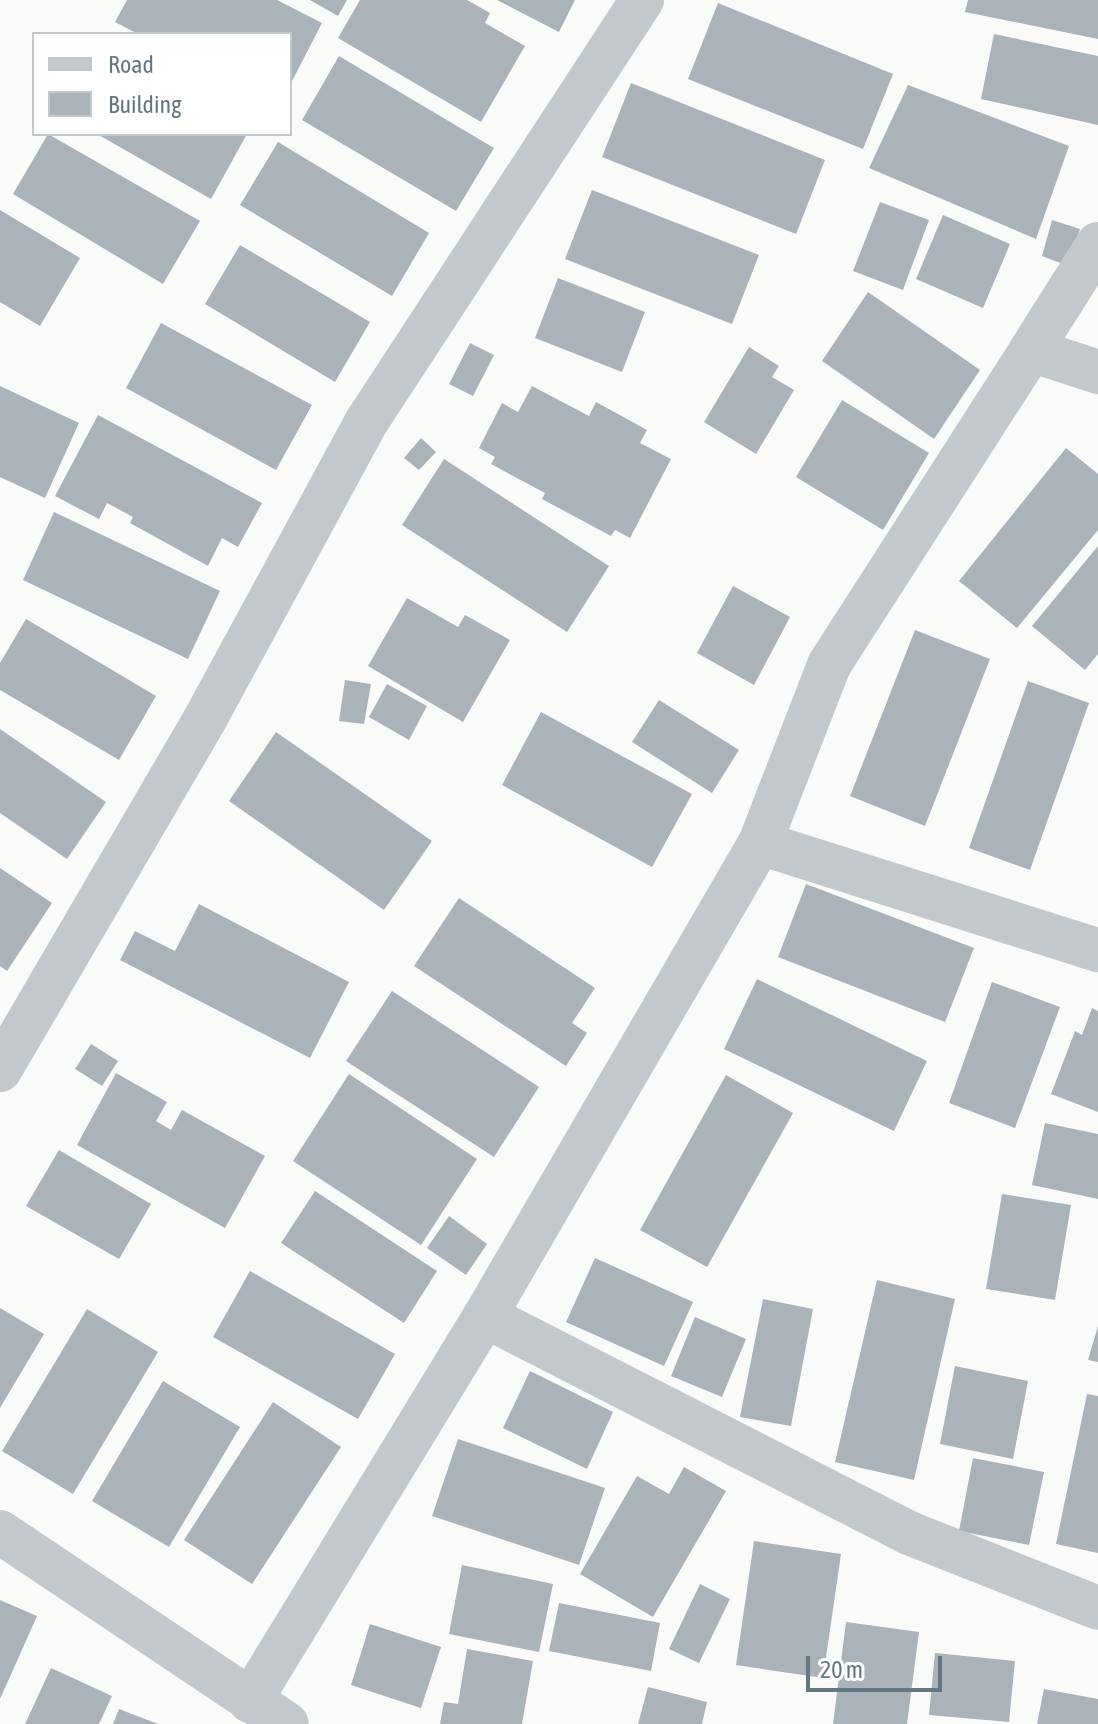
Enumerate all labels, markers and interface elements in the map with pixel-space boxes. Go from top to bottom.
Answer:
legend [32,32,292,136]
text: Road [108,51,154,78]
text: Building [108,91,181,118]
scale bar [810,1640,946,1690]
text: 20 m [820,1656,863,1683]

